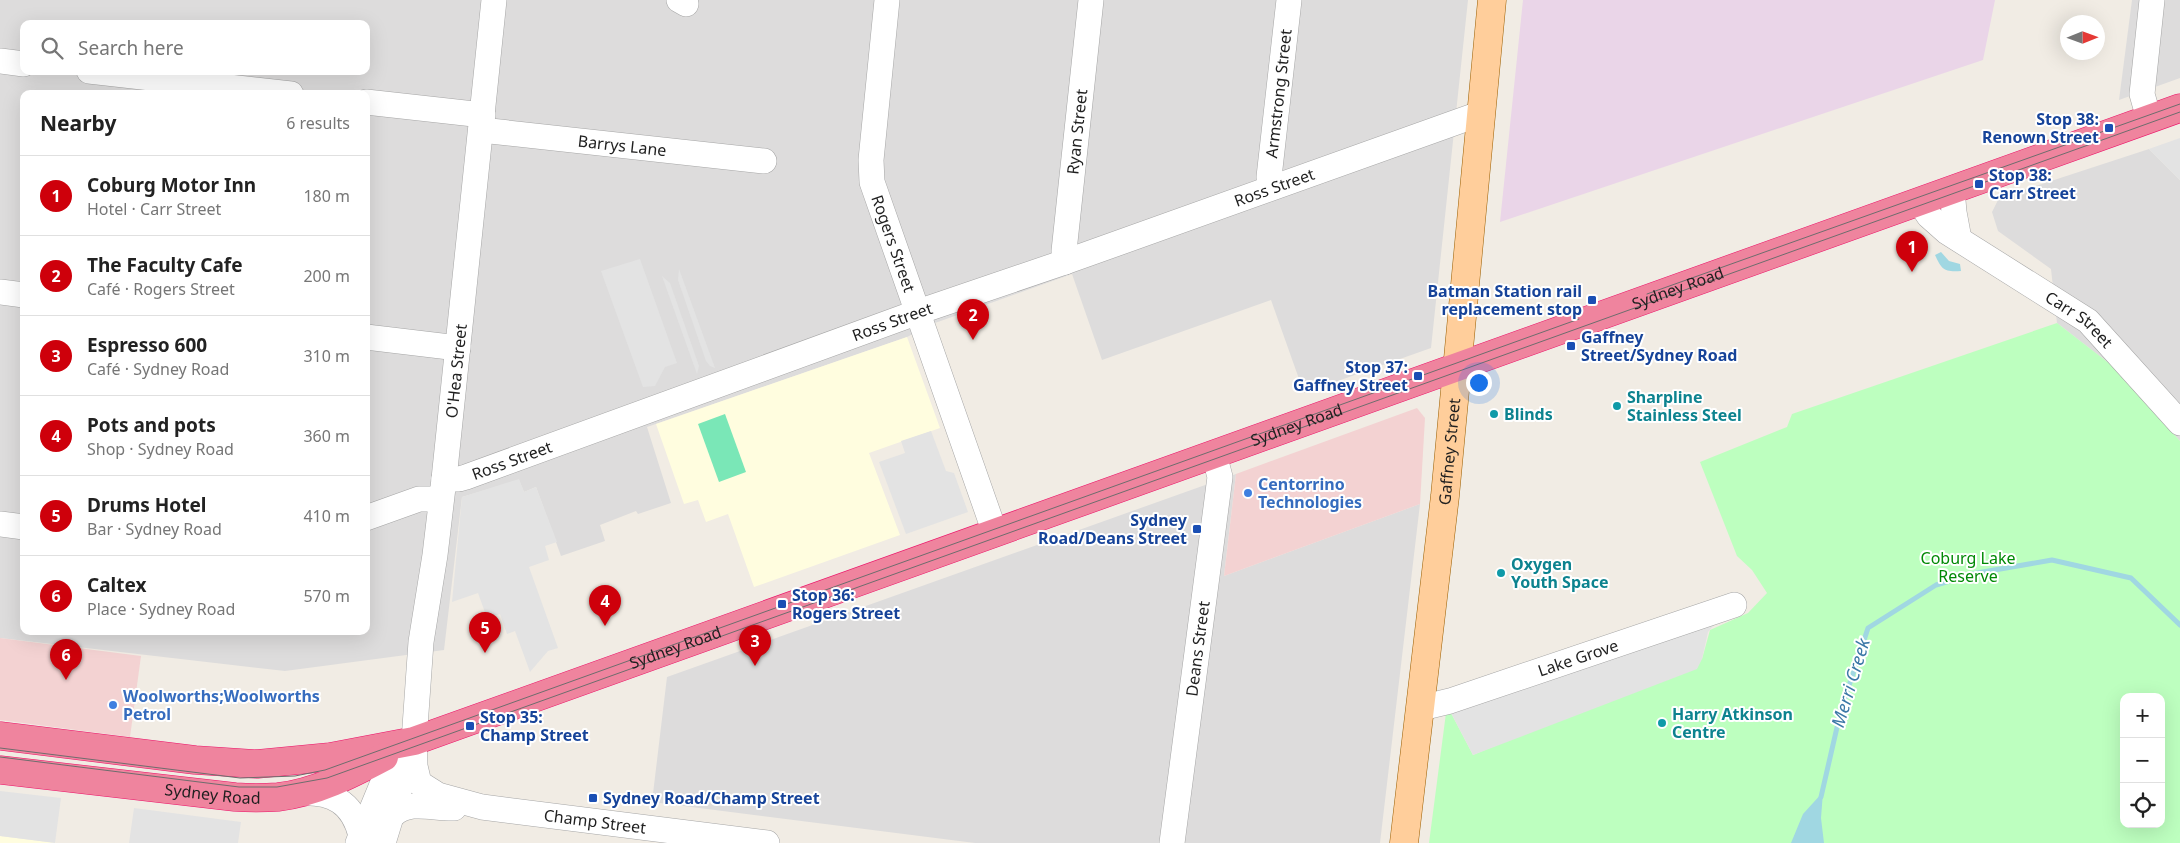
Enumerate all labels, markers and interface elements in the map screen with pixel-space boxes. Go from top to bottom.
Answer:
north arrow [2060,15,2105,60]
search box [20,20,370,75]
street label: Armstrong Street [1260,28,1297,159]
icon: search [38,34,66,62]
text: Search here [78,35,184,61]
street label: Ryan Street [1061,88,1092,176]
place label: Stop 38: Renown Street [1982,108,2099,148]
text: Nearby [40,109,116,137]
text: 6 results [286,112,350,134]
marker: Stop 38: Renown Street [2103,122,2115,134]
street label: Barrys Lane [577,130,668,161]
street label: Ross Street [1231,163,1318,212]
place label: Stop 38: Carr Street [1989,164,2076,204]
text: Coburg Motor Inn [87,172,256,198]
marker: Stop 38: Carr Street [1973,178,1985,190]
text: 1 [51,185,61,207]
text: 180 m [303,185,350,207]
street label: Rogers Street [866,192,921,295]
text: Hotel · Carr Street [87,198,221,220]
pin: 1 [1896,231,1928,272]
text: The Faculty Cafe [87,252,243,278]
street label: Sydney Road [1629,261,1727,315]
text: 2 [51,265,61,287]
text: 200 m [303,265,350,287]
text: Café · Rogers Street [87,278,235,300]
place label: Batman Station rail replacement stop [1427,280,1582,320]
street label: Carr Street [2041,286,2118,353]
marker: Batman Station rail replacement stop [1586,294,1598,306]
street label: Ross Street [849,297,935,346]
pin: 2 [957,299,989,340]
street label: O'Hea Street [440,323,472,419]
place label: Gaffney Street/Sydney Road [1581,326,1737,366]
text: Espresso 600 [87,332,207,358]
marker: Gaffney Street/Sydney Road [1565,340,1577,352]
text: 3 [51,345,61,367]
text: 310 m [303,345,350,367]
place label: Stop 37: Gaffney Street [1293,356,1408,396]
text: Café · Sydney Road [87,358,229,380]
marker: Stop 37: Gaffney Street [1412,370,1424,382]
your location [1466,370,1492,396]
place label: Sharpline Stainless Steel [1627,386,1742,426]
street label: Gaffney Street [1433,397,1465,506]
street label: Sydney Road [1248,398,1346,451]
marker: Sharpline Stainless Steel [1611,400,1623,412]
place label: Blinds [1504,403,1553,425]
marker: Blinds [1488,408,1500,420]
text: Pots and pots [87,412,216,438]
text: 4 [51,425,61,447]
text: 360 m [303,425,350,447]
street label: Ross Street [469,436,555,485]
text: Shop · Sydney Road [87,438,234,460]
place label: Centorrino Technologies [1258,473,1362,513]
marker: Centorrino Technologies [1242,487,1254,499]
text: Drums Hotel [87,492,206,518]
text: 5 [51,505,61,527]
text: 410 m [303,505,350,527]
place label: Sydney Road/Deans Street [1038,509,1188,549]
text: Bar · Sydney Road [87,518,222,540]
marker: Sydney Road/Deans Street [1191,523,1203,535]
park label: Coburg Lake Reserve [1921,547,2015,587]
place label: Oxygen Youth Space [1511,553,1608,593]
marker: Oxygen Youth Space [1495,567,1507,579]
text: Caltex [87,572,146,598]
place label: Stop 36: Rogers Street [792,584,900,624]
text: 6 [51,585,61,607]
text: 570 m [303,585,350,607]
pin: 4 [589,585,621,626]
text: Place · Sydney Road [87,598,235,620]
marker: Stop 36: Rogers Street [776,598,788,610]
street label: Deans Street [1180,599,1215,698]
pin: 5 [469,612,501,653]
street label: Sydney Road [626,621,724,674]
pin: 3 [739,625,771,666]
street label: Lake Grove [1535,634,1621,682]
water label: Merri Creek [1825,634,1875,730]
pin: 6 [50,639,82,680]
place label: Woolworths;Woolworths Petrol [123,685,320,725]
map controls [2120,693,2165,828]
button: + [2120,693,2165,738]
marker: Woolworths;Woolworths Petrol [107,699,119,711]
place label: Harry Atkinson Centre [1672,703,1793,743]
place label: Stop 35: Champ Street [480,706,589,746]
marker: Harry Atkinson Centre [1656,717,1668,729]
marker: Stop 35: Champ Street [464,720,476,732]
button: − [2120,738,2165,783]
street label: Sydney Road [164,778,261,809]
button: locate [2120,783,2165,828]
place label: Sydney Road/Champ Street [603,787,820,809]
marker: Sydney Road/Champ Street [587,792,599,804]
street label: Champ Street [543,804,648,839]

